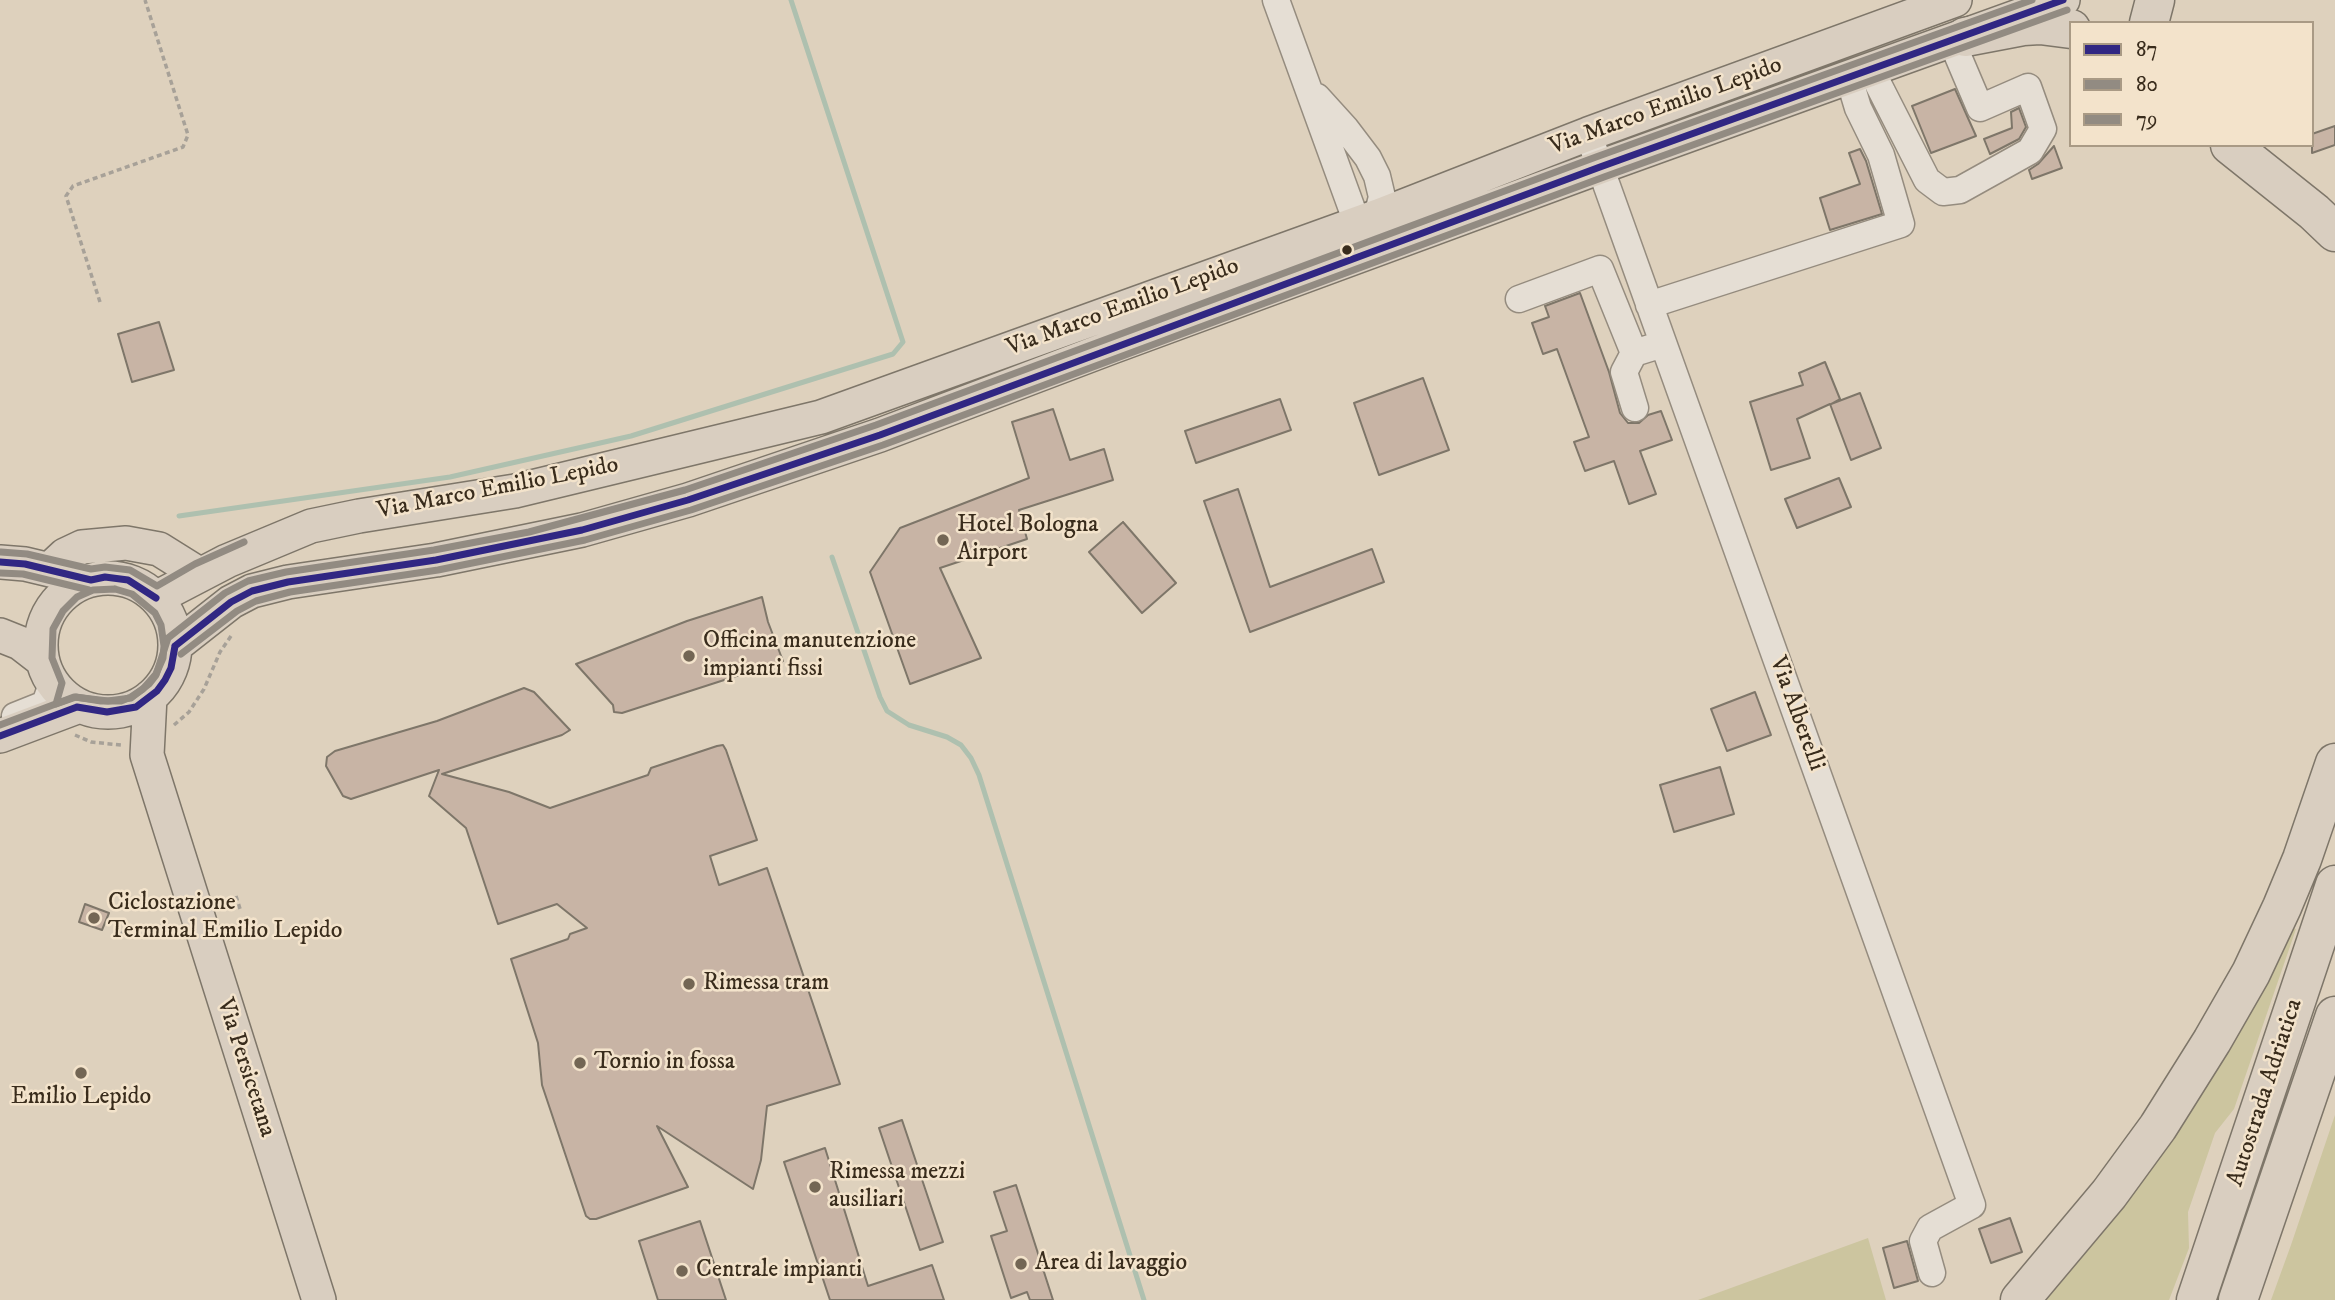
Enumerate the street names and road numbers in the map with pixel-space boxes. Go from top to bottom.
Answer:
street label: Via Marco Emilio Lepido [1546,52,1786,162]
street label: Via Marco Emilio Lepido [1003,253,1243,363]
street label: Via Marco Emilio Lepido [375,451,621,527]
street label: Via Alberelli [1762,653,1830,775]
street label: Via Persicetana [209,995,281,1141]
street label: Autostrada Adriatica [2222,996,2310,1190]

